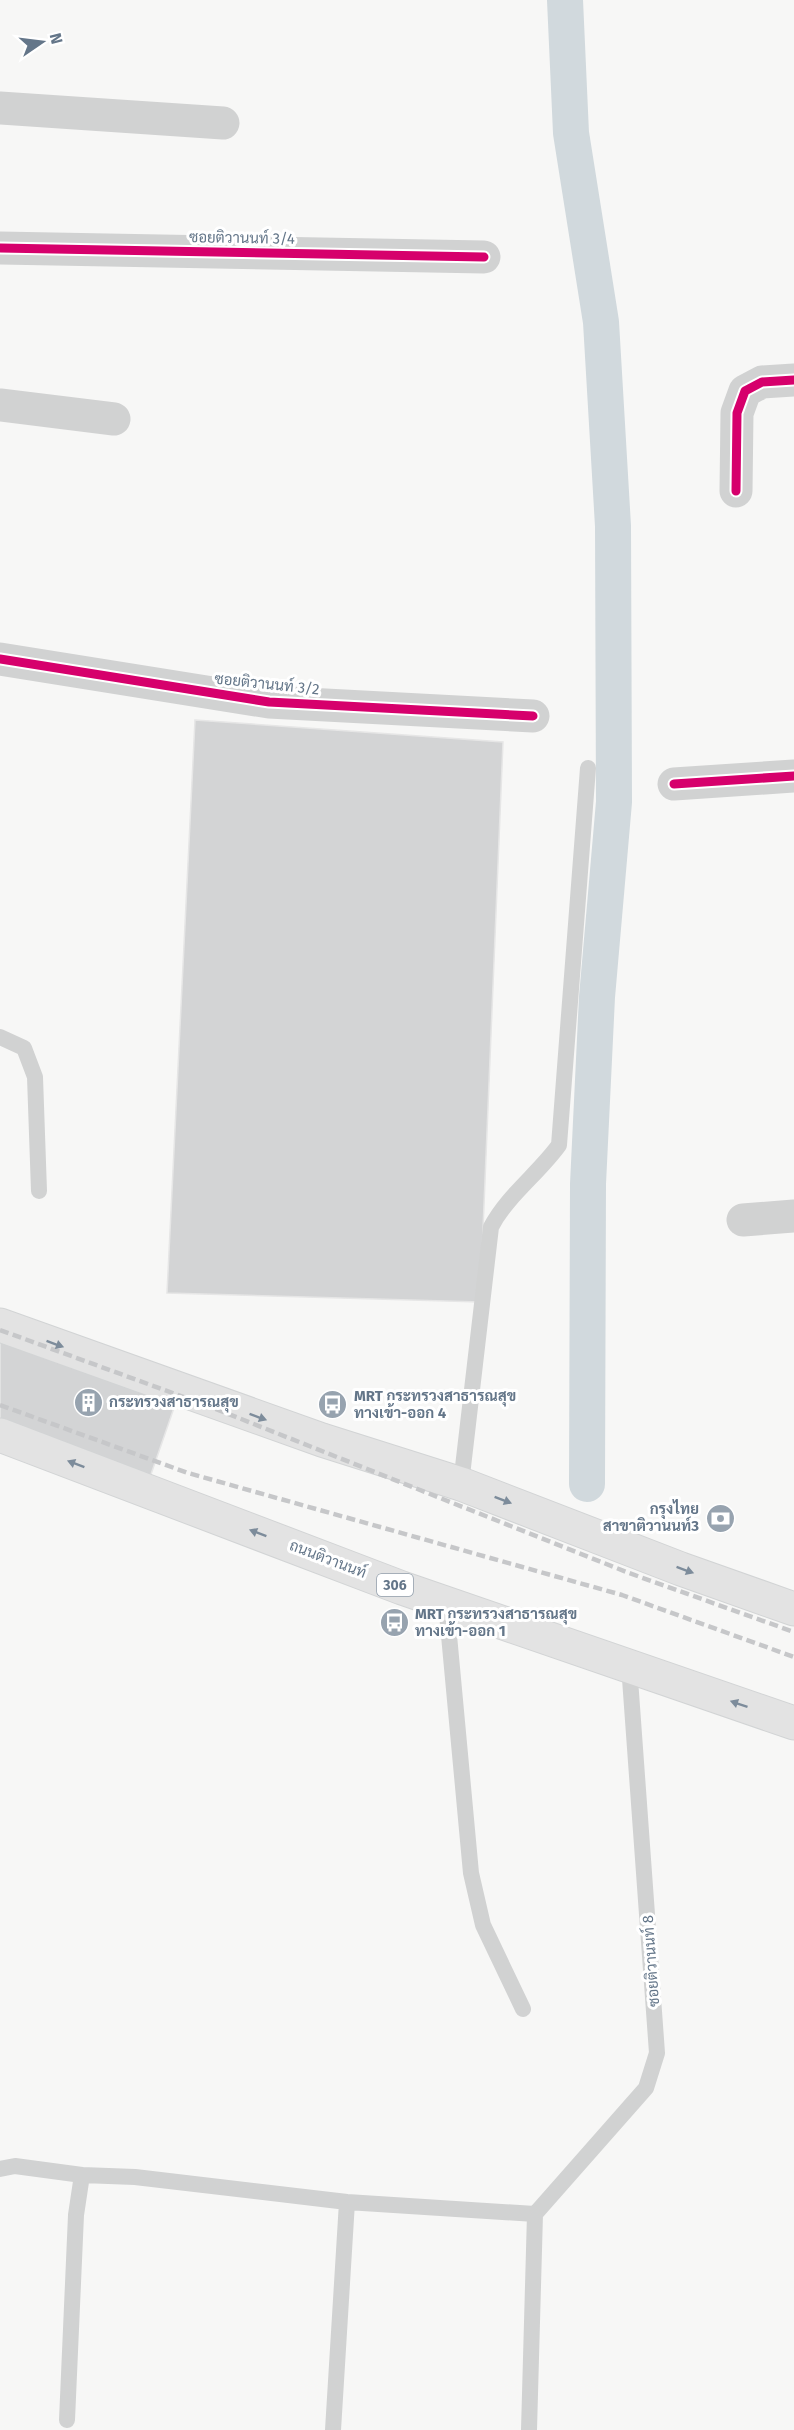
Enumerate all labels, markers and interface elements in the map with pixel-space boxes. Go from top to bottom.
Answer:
north arrow [12,12,72,72]
text: N [46,31,67,46]
street label: ซอยติวานนท์ 3/4 [189,227,295,248]
street label: ซอยติวานนท์ 3/2 [214,669,320,698]
one-way arrow [46,1340,64,1350]
building icon: กระทรวงสาธารณสุข [72,1386,104,1418]
place label: MRT กระทรวงสาธารณสุข ทางเข้า-ออก 4 [354,1387,516,1422]
bus stop icon: MRT กระทรวงสาธารณสุข ทางเข้า-ออก 4 [317,1389,349,1421]
place label: กระทรวงสาธารณสุข [109,1393,239,1413]
one-way arrow [250,1412,268,1422]
one-way arrow [67,1459,85,1468]
one-way arrow [494,1495,512,1505]
place label: กรุงไทย สาขาติวานนท์3 [603,1499,699,1535]
bank icon: กรุงไทย สาขาติวานนท์3 [704,1502,736,1534]
one-way arrow [249,1528,267,1537]
street label: ถนนติวานนท์ [287,1535,369,1582]
one-way arrow [676,1566,694,1575]
road number: 306 [377,1574,413,1596]
place label: MRT กระทรวงสาธารณสุข ทางเข้า-ออก 1 [415,1605,577,1640]
bus stop icon: MRT กระทรวงสาธารณสุข ทางเข้า-ออก 1 [378,1607,410,1639]
one-way arrow [730,1698,748,1708]
street label: ซอยติวานนท์ 8 [638,1915,663,2008]

